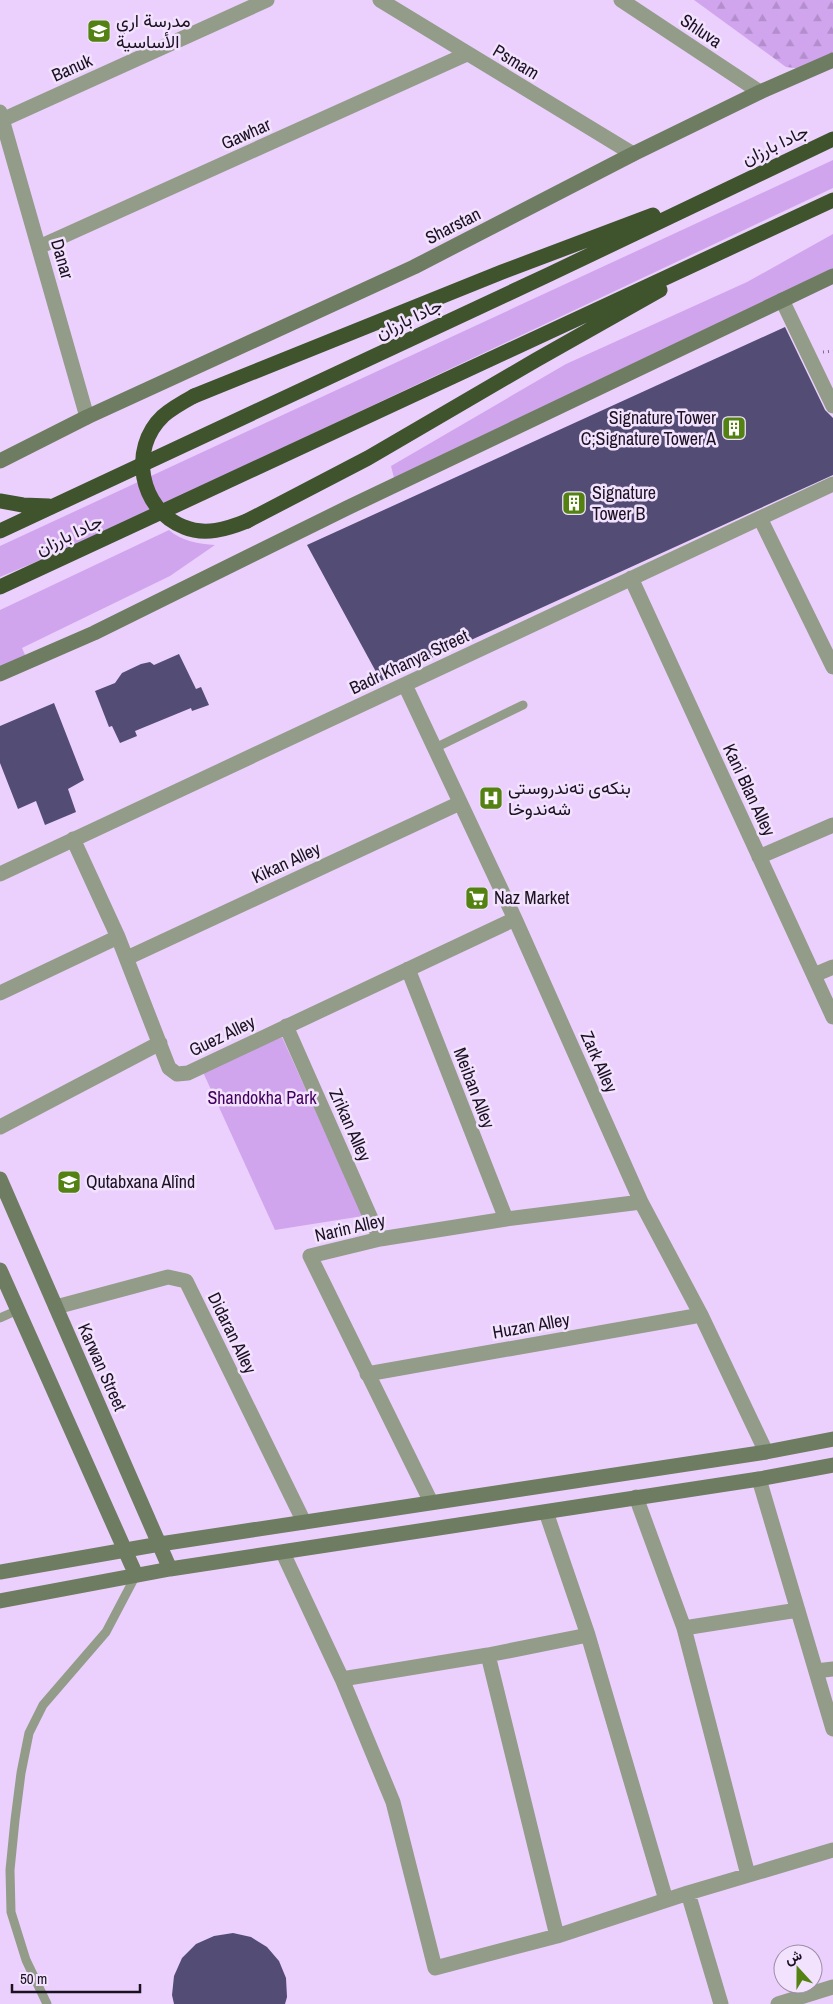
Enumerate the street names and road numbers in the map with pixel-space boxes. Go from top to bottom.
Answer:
street label: Shluva [676,8,727,54]
street label: Psmam [488,38,544,85]
street label: Banuk [48,47,97,87]
street label: Gawhar [217,112,275,155]
street label: جادا بارزان [737,118,812,171]
street label: Sharstan [421,201,485,250]
street label: Danar [45,236,80,282]
street label: جادا بارزان [371,292,446,345]
street label: جادا بارزان [31,508,106,561]
street label: Badr Khanya Street [345,623,472,700]
street label: Kani Blan Alley [717,740,782,841]
street label: Kikan Alley [247,836,325,889]
street label: Guez Alley [185,1009,260,1062]
street label: Zark Alley [575,1027,624,1097]
street label: Meiban Alley [448,1044,502,1132]
street label: Zrikan Alley [323,1084,378,1166]
street label: Narin Alley [312,1207,388,1248]
street label: Didaran Alley [202,1288,263,1378]
street label: Huzan Alley [490,1306,572,1345]
street label: Karwan Street [72,1319,133,1415]

